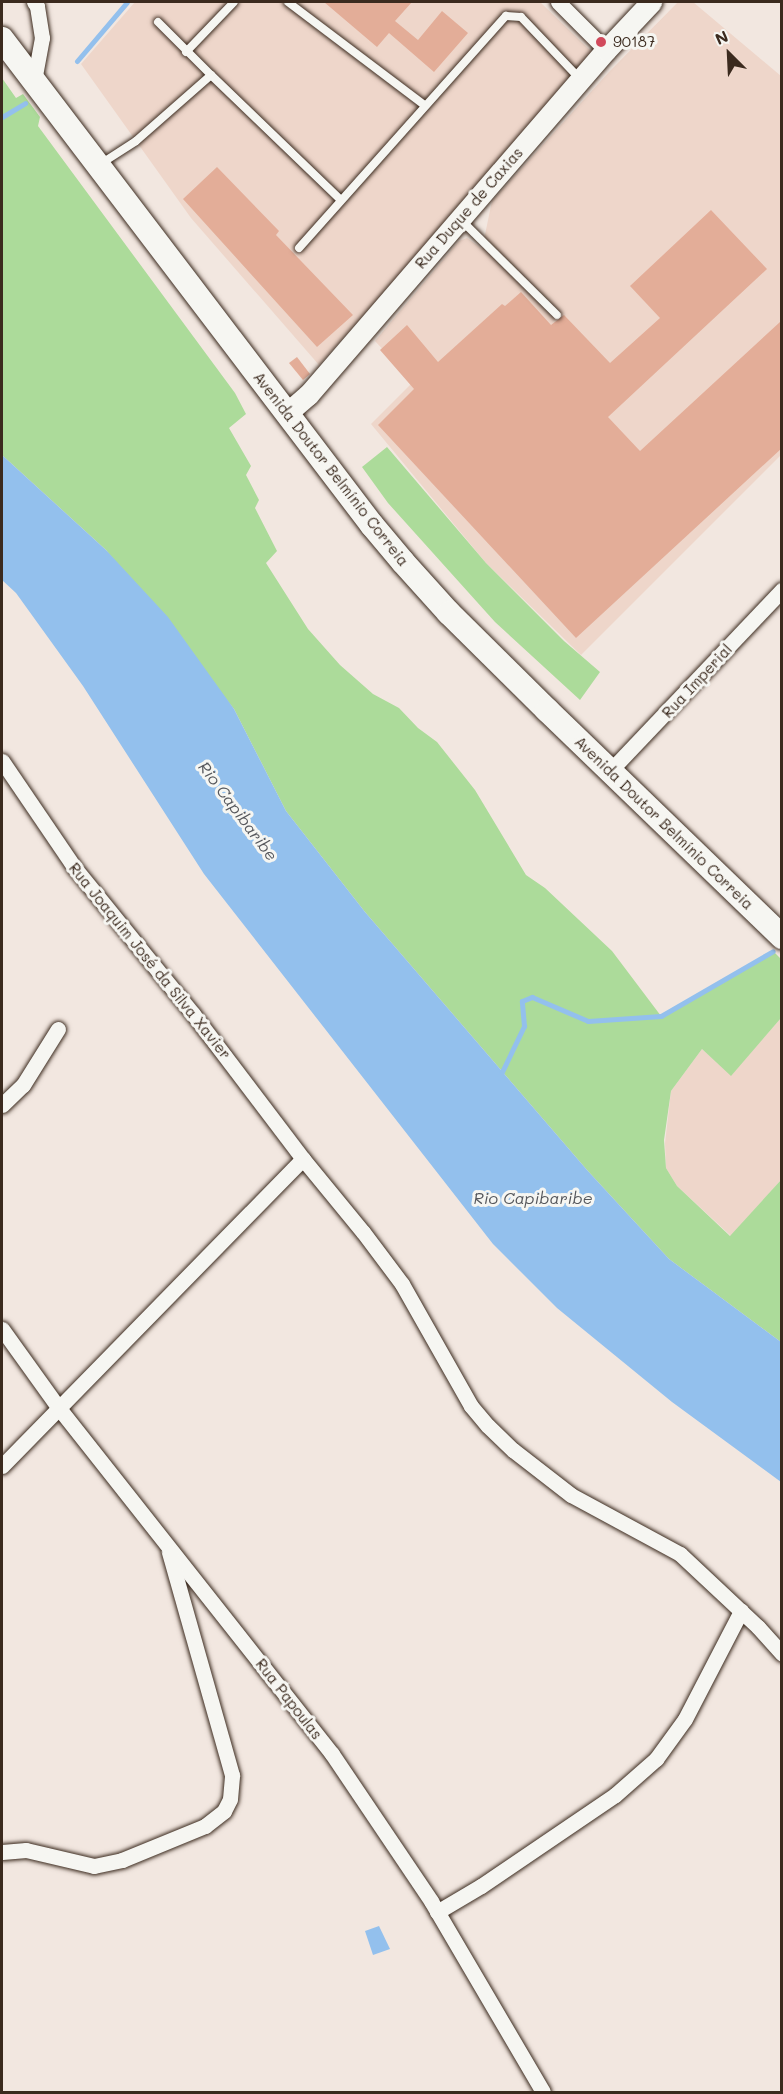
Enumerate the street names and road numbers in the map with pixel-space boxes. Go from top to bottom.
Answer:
street label: Rua Duque de Caxias [411,144,527,272]
street label: Avenida Doutor Belmínio Correia [250,368,412,570]
street label: Rua Imperial [658,640,736,722]
street label: Avenida Doutor Belmínio Correia [571,733,757,913]
street label: Rua Joaquim José da Silva Xavier [65,859,235,1063]
street label: Rua Papoulas [252,1655,326,1743]

